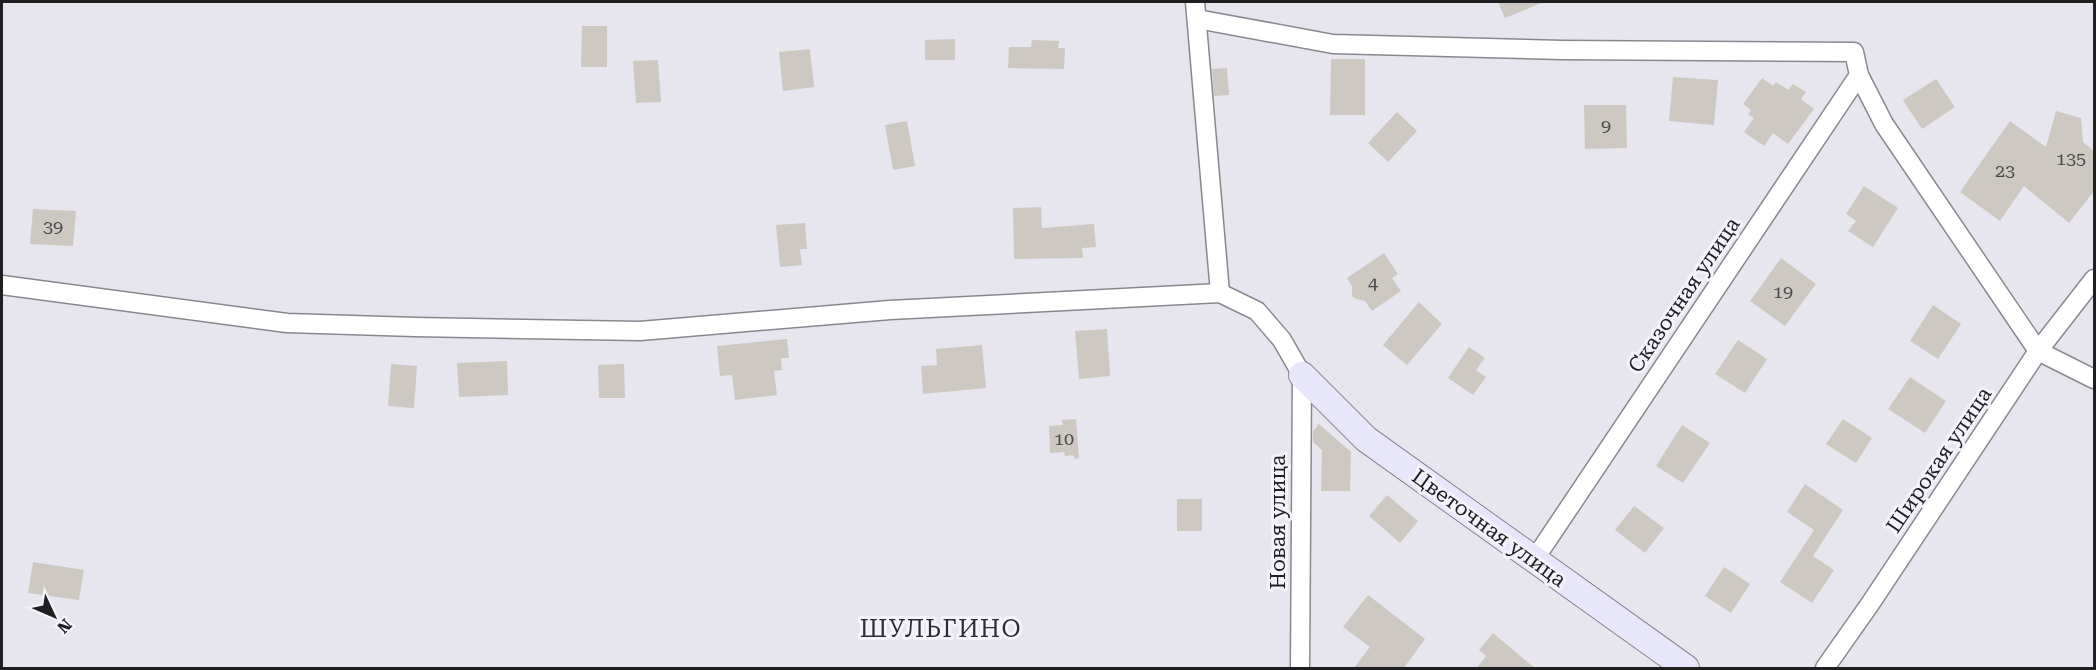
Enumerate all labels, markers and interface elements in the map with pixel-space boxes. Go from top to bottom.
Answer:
house number: 9 [1601,115,1611,136]
house number: 135 [2056,148,2086,169]
house number: 23 [1995,160,2015,181]
street label: Сказочная улица [1623,212,1745,377]
house number: 39 [43,216,63,237]
house number: 4 [1368,272,1378,293]
house number: 19 [1773,281,1793,302]
street label: Широкая улица [1882,382,1997,537]
house number: 10 [1054,428,1074,449]
street label: Новая улица [1266,454,1290,589]
street label: Цветочная улица [1407,464,1571,592]
north arrow [24,586,84,646]
text: N [53,615,76,637]
district label: ШУЛЬГИНО [860,615,1022,643]

